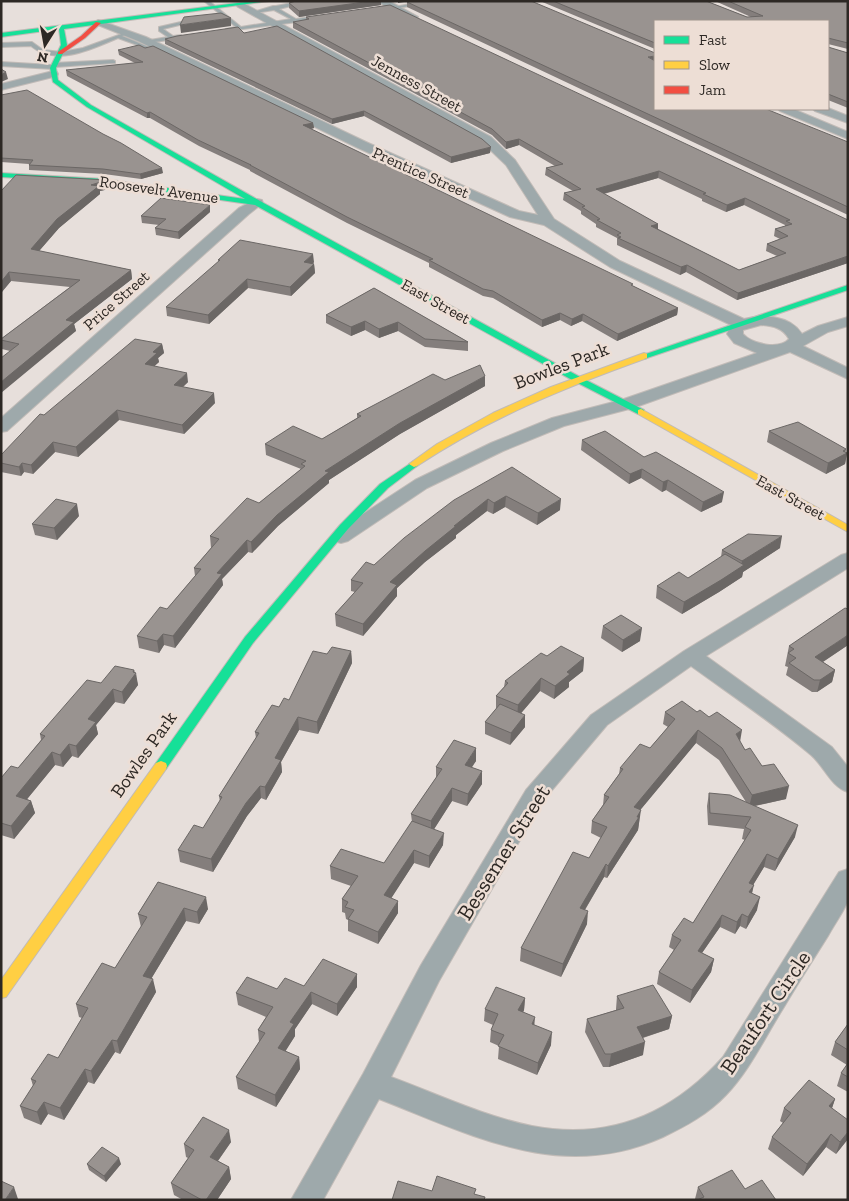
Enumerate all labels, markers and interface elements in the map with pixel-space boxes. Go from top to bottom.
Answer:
north arrow [20,20,70,70]
legend [654,20,829,110]
text: Fast [699,31,727,49]
text: N [35,48,49,67]
street label: Jenness Street [368,51,465,116]
text: Slow [699,56,731,74]
text: Jam [699,81,726,99]
street label: Prentice Street [370,143,472,202]
street label: Roosevelt Avenue [98,172,220,207]
street label: Price Street [79,267,153,334]
street label: East Street [398,275,474,328]
street label: Bowles Park [511,337,612,394]
street label: East Street [753,471,829,524]
street label: Bowles Park [105,707,181,802]
street label: Bessemer Street [451,779,556,925]
street label: Beaufort Circle [714,945,817,1079]

